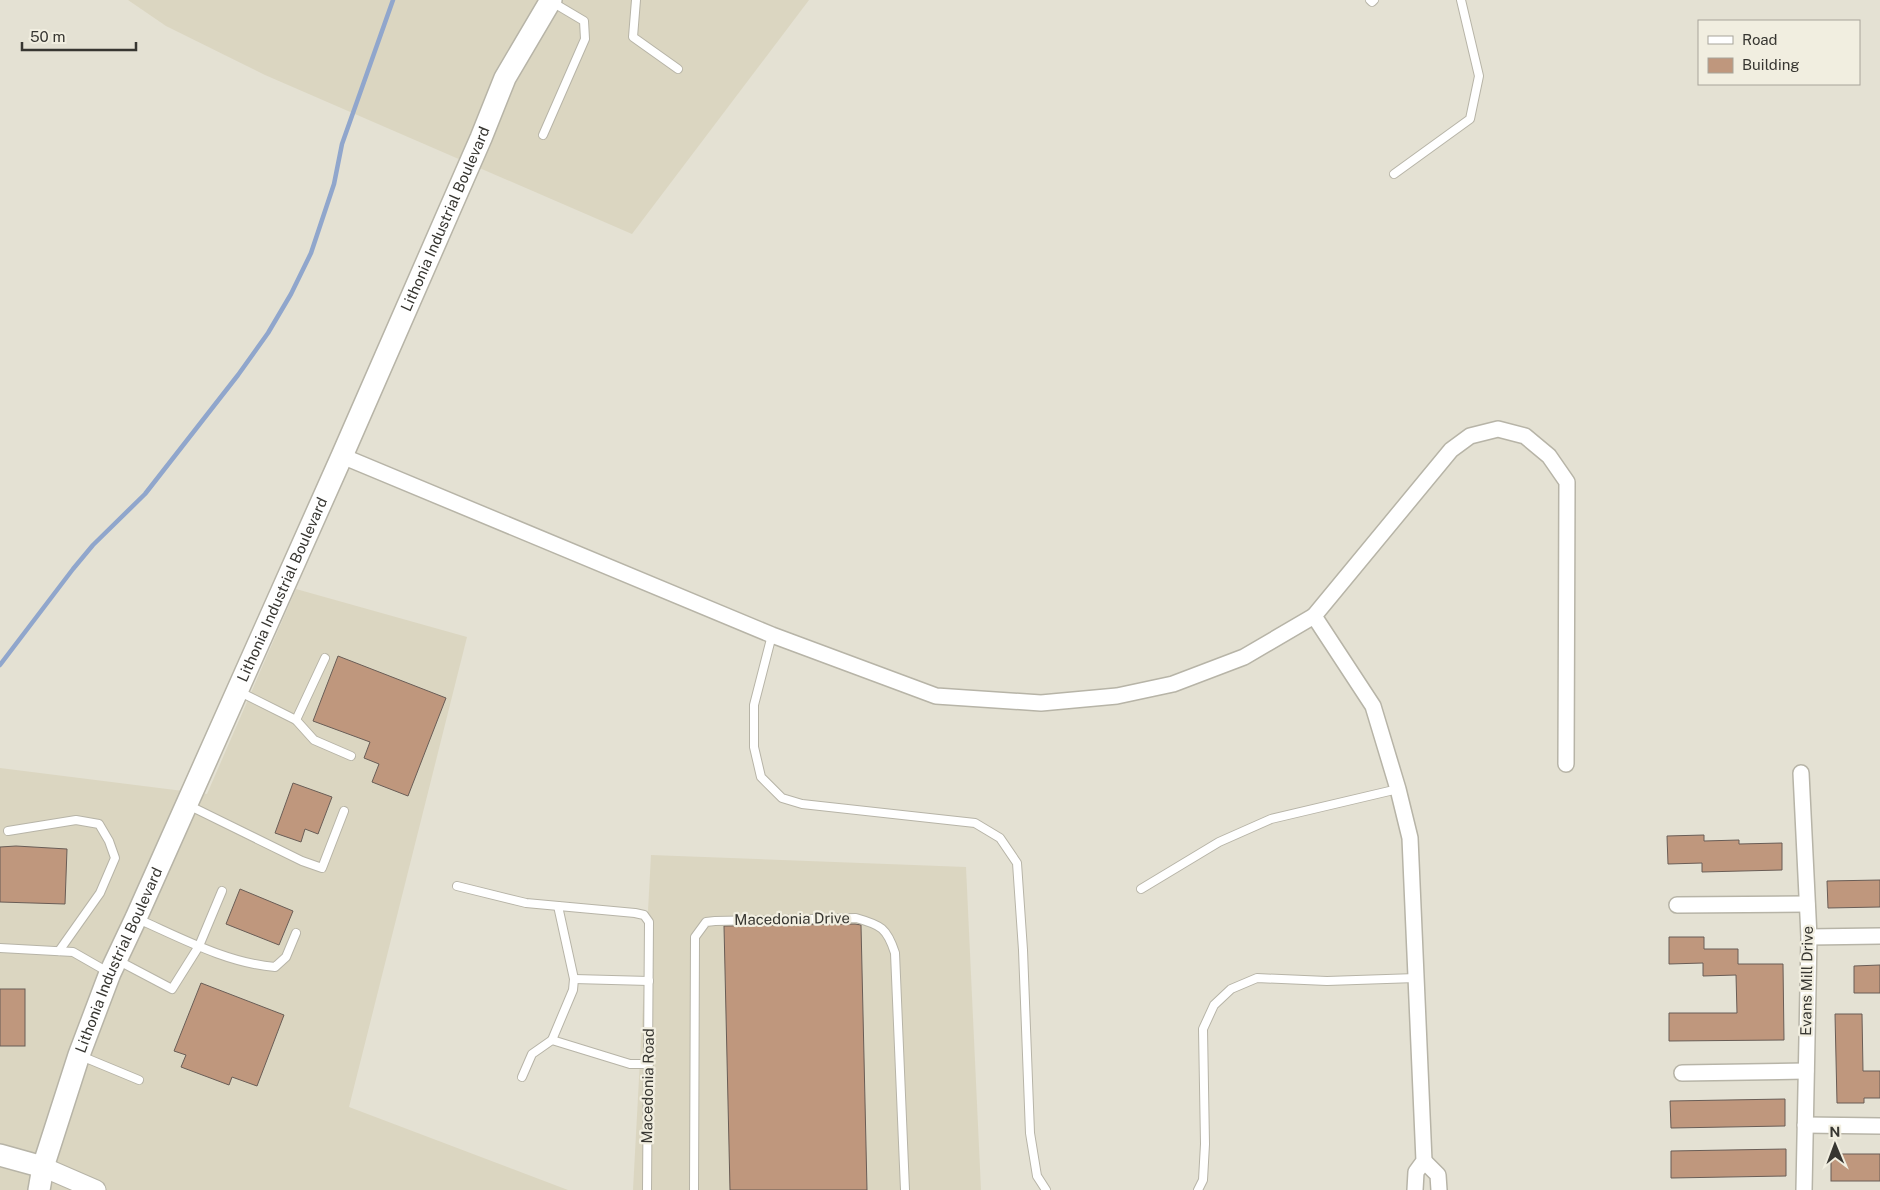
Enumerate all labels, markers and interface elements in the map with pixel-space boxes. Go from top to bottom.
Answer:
scale bar [22,20,136,52]
legend [1698,20,1860,85]
text: 50 m [30,28,65,45]
text: Road [1742,31,1778,48]
text: Building [1742,56,1800,73]
street label: Lithonia Industrial Boulevard [397,124,493,314]
street label: Lithonia Industrial Boulevard [233,495,330,684]
street label: Lithonia Industrial Boulevard [72,865,165,1055]
street label: Macedonia Drive [734,909,850,928]
street label: Evans Mill Drive [1797,926,1816,1036]
street label: Macedonia Road [638,1028,657,1144]
north arrow [1810,1120,1860,1170]
text: N [1829,1124,1840,1140]

